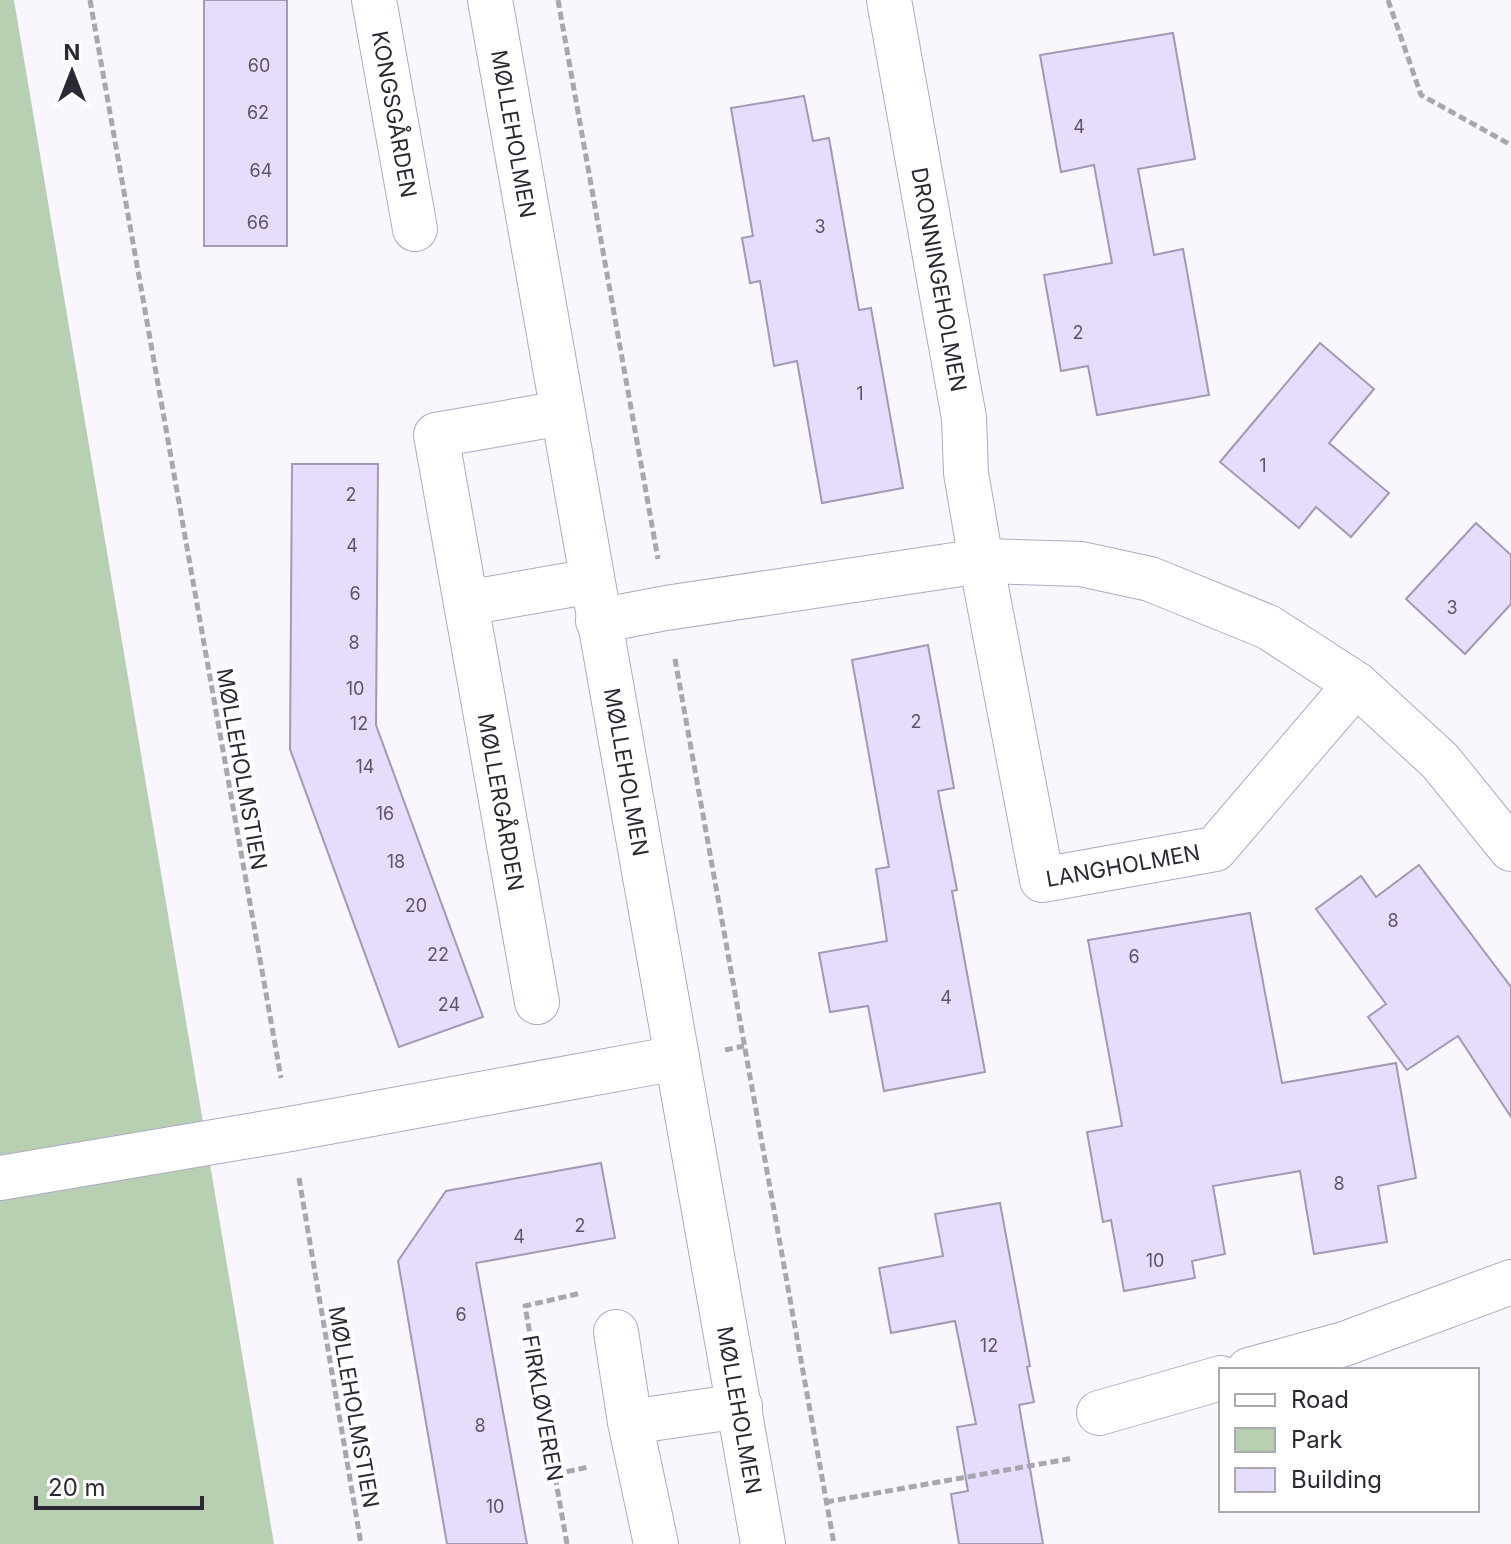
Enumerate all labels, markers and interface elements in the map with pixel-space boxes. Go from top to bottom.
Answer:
street label: KONGSGÅRDEN [367,29,422,200]
north arrow [32,32,112,112]
text: N [64,39,80,65]
street label: MØLLEHOLMEN [486,48,541,220]
house number: 60 [248,55,270,76]
house number: 62 [247,102,269,123]
house number: 4 [1073,116,1085,137]
house number: 64 [250,160,272,181]
street label: DRONNINGEHOLMEN [906,165,972,394]
house number: 66 [247,212,269,233]
house number: 3 [814,216,826,237]
house number: 2 [1073,322,1083,343]
house number: 1 [856,383,864,404]
house number: 1 [1259,455,1267,476]
house number: 2 [346,484,356,505]
house number: 4 [346,535,358,556]
house number: 6 [349,583,361,604]
house number: 3 [1446,597,1458,618]
house number: 8 [348,632,360,653]
street label: MØLLEHOLMSTIEN [211,666,273,872]
house number: 10 [346,678,364,699]
street label: MØLLEHOLMEN [599,686,654,858]
street label: MØLLERGÅRDEN [473,711,530,893]
house number: 2 [911,711,921,732]
house number: 12 [350,713,368,734]
house number: 14 [356,756,374,777]
house number: 16 [376,803,394,824]
street label: LANGHOLMEN [1044,839,1202,892]
house number: 18 [387,851,405,872]
house number: 20 [405,895,427,916]
house number: 8 [1387,910,1399,931]
house number: 22 [427,944,449,965]
house number: 6 [1128,946,1140,967]
house number: 4 [940,987,952,1008]
house number: 24 [438,994,460,1015]
house number: 8 [1333,1173,1345,1194]
house number: 2 [575,1215,585,1236]
house number: 4 [513,1226,525,1247]
house number: 10 [1146,1250,1164,1271]
street label: MØLLEHOLMSTIEN [323,1304,385,1510]
house number: 6 [455,1304,467,1325]
street label: MØLLEHOLMEN [712,1324,767,1496]
street label: FIRKLØVEREN [517,1333,569,1483]
house number: 12 [980,1335,998,1356]
legend [1219,1368,1479,1512]
text: Road [1291,1385,1349,1414]
house number: 8 [474,1415,486,1436]
text: Park [1291,1425,1342,1454]
scale bar [36,1460,202,1510]
text: Building [1291,1465,1382,1494]
text: 20 m [48,1473,106,1502]
house number: 10 [486,1496,504,1517]

